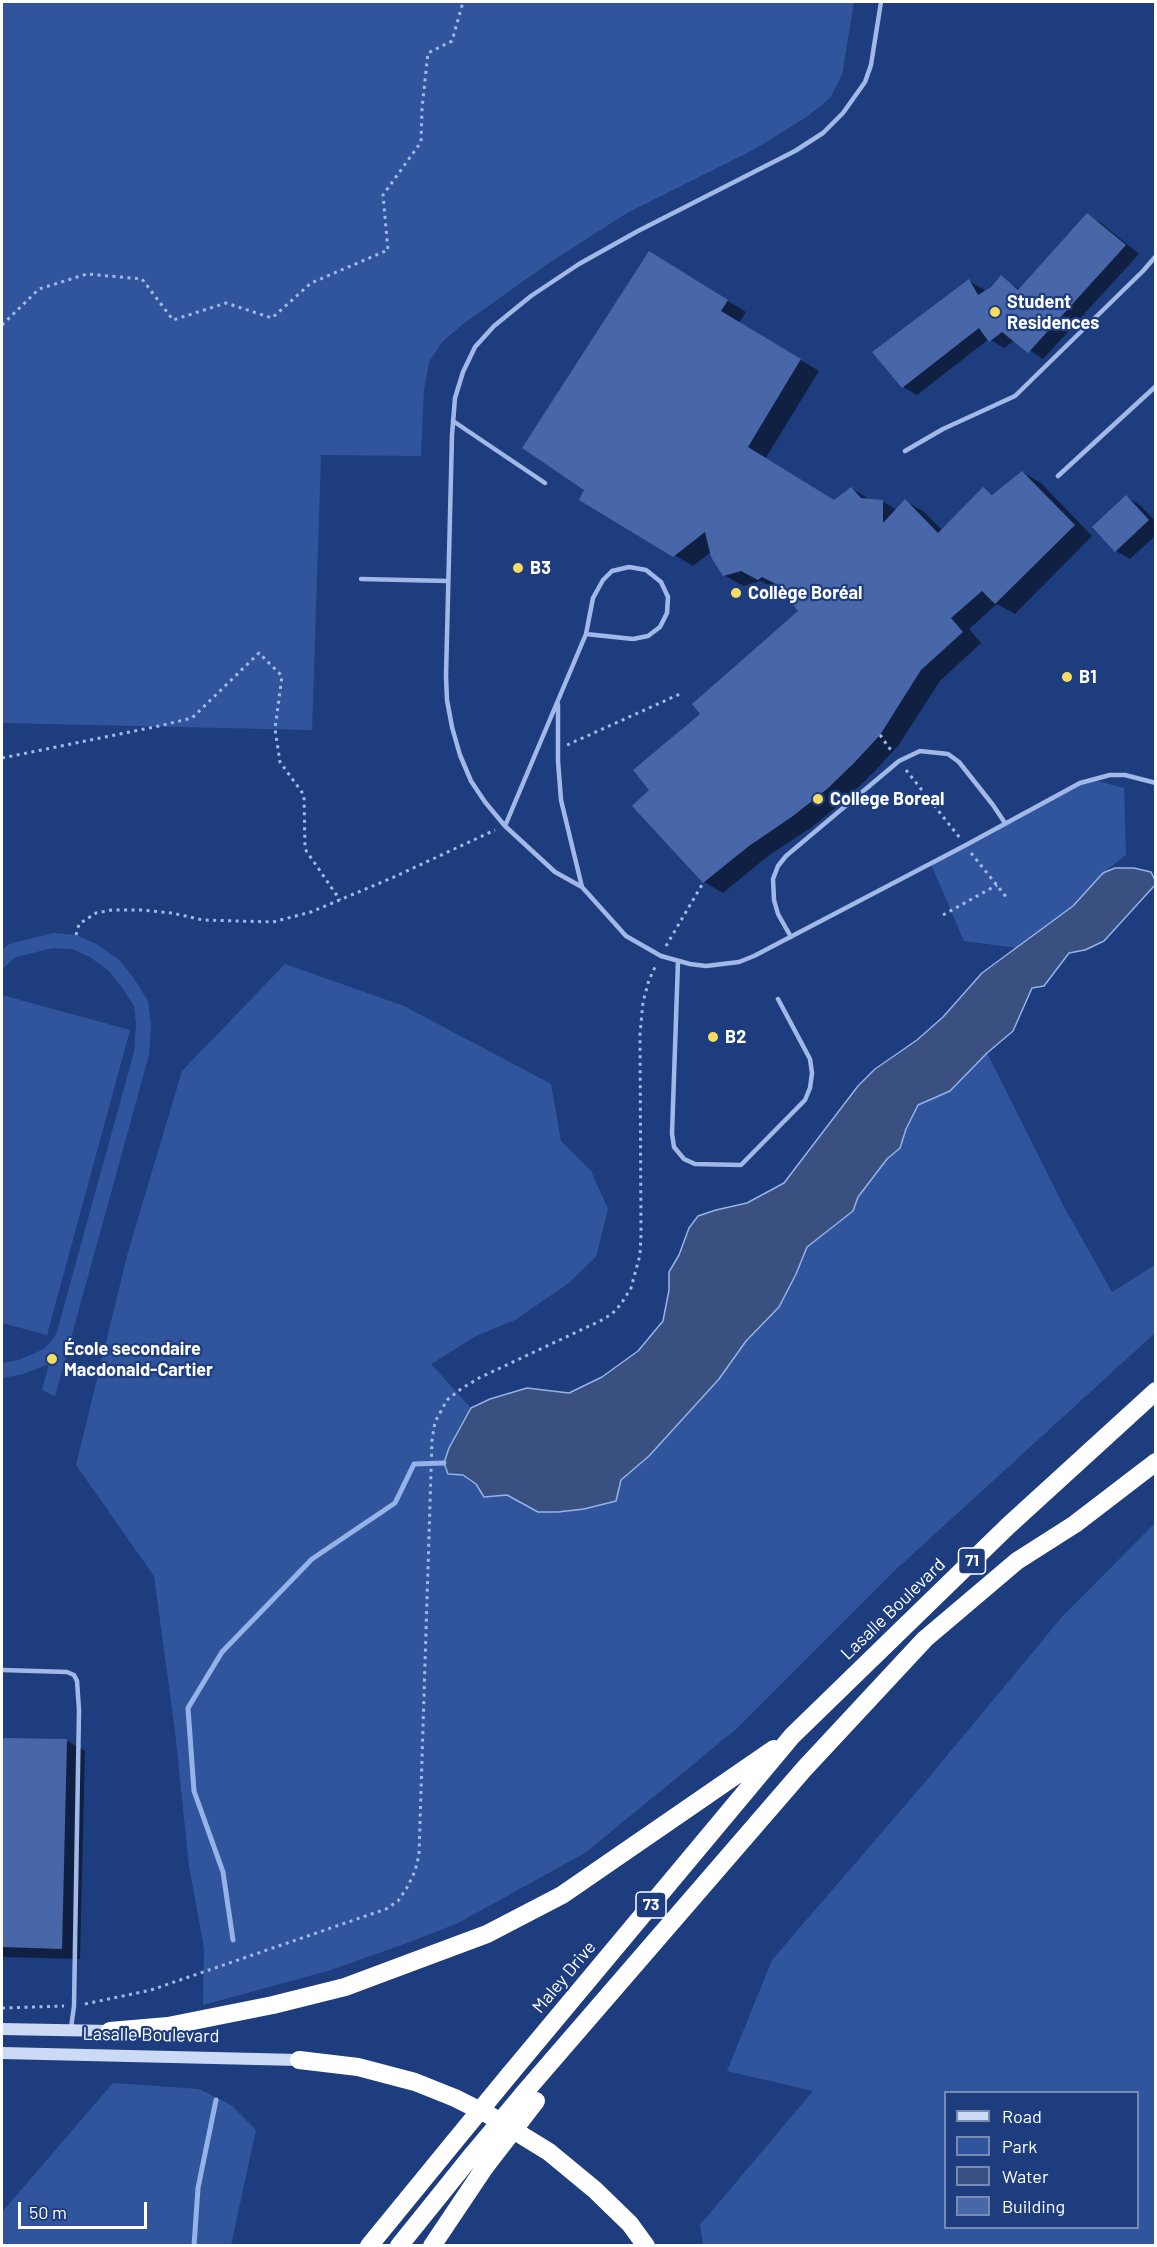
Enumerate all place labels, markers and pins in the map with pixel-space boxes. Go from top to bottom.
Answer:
place label: Student Residences [1007,291,1099,334]
marker: Student Residences [988,305,1002,319]
place label: B3 [530,557,551,579]
marker: B3 [511,561,525,575]
place label: Collège Boréal [748,582,862,604]
marker: Collège Boréal [729,586,743,600]
place label: B1 [1079,666,1097,688]
marker: B1 [1060,670,1074,684]
place label: College Boreal [830,788,944,810]
marker: College Boreal [811,792,825,806]
place label: B2 [725,1026,746,1048]
marker: B2 [706,1030,720,1044]
place label: École secondaire Macdonald-Cartier [64,1338,213,1380]
marker: École secondaire Macdonald-Cartier [45,1352,59,1366]

